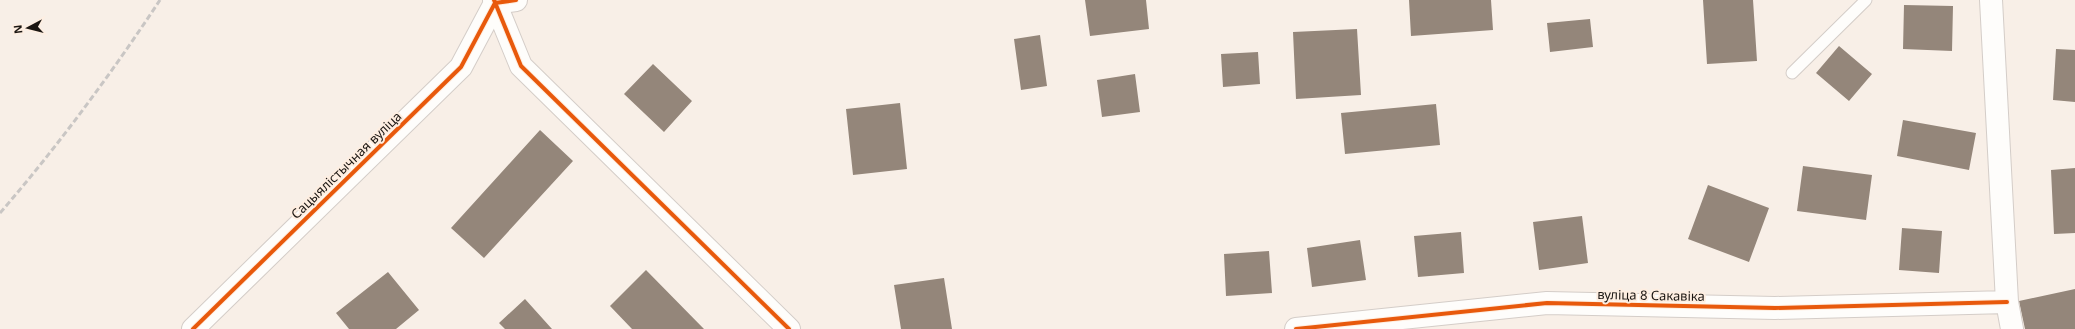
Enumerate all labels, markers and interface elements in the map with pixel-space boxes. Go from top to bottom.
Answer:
north arrow [8,8,48,48]
text: N [10,24,26,35]
street label: Сацыялістычная вуліца [287,107,405,223]
street label: вуліца 8 Сакавіка [1597,285,1705,305]

